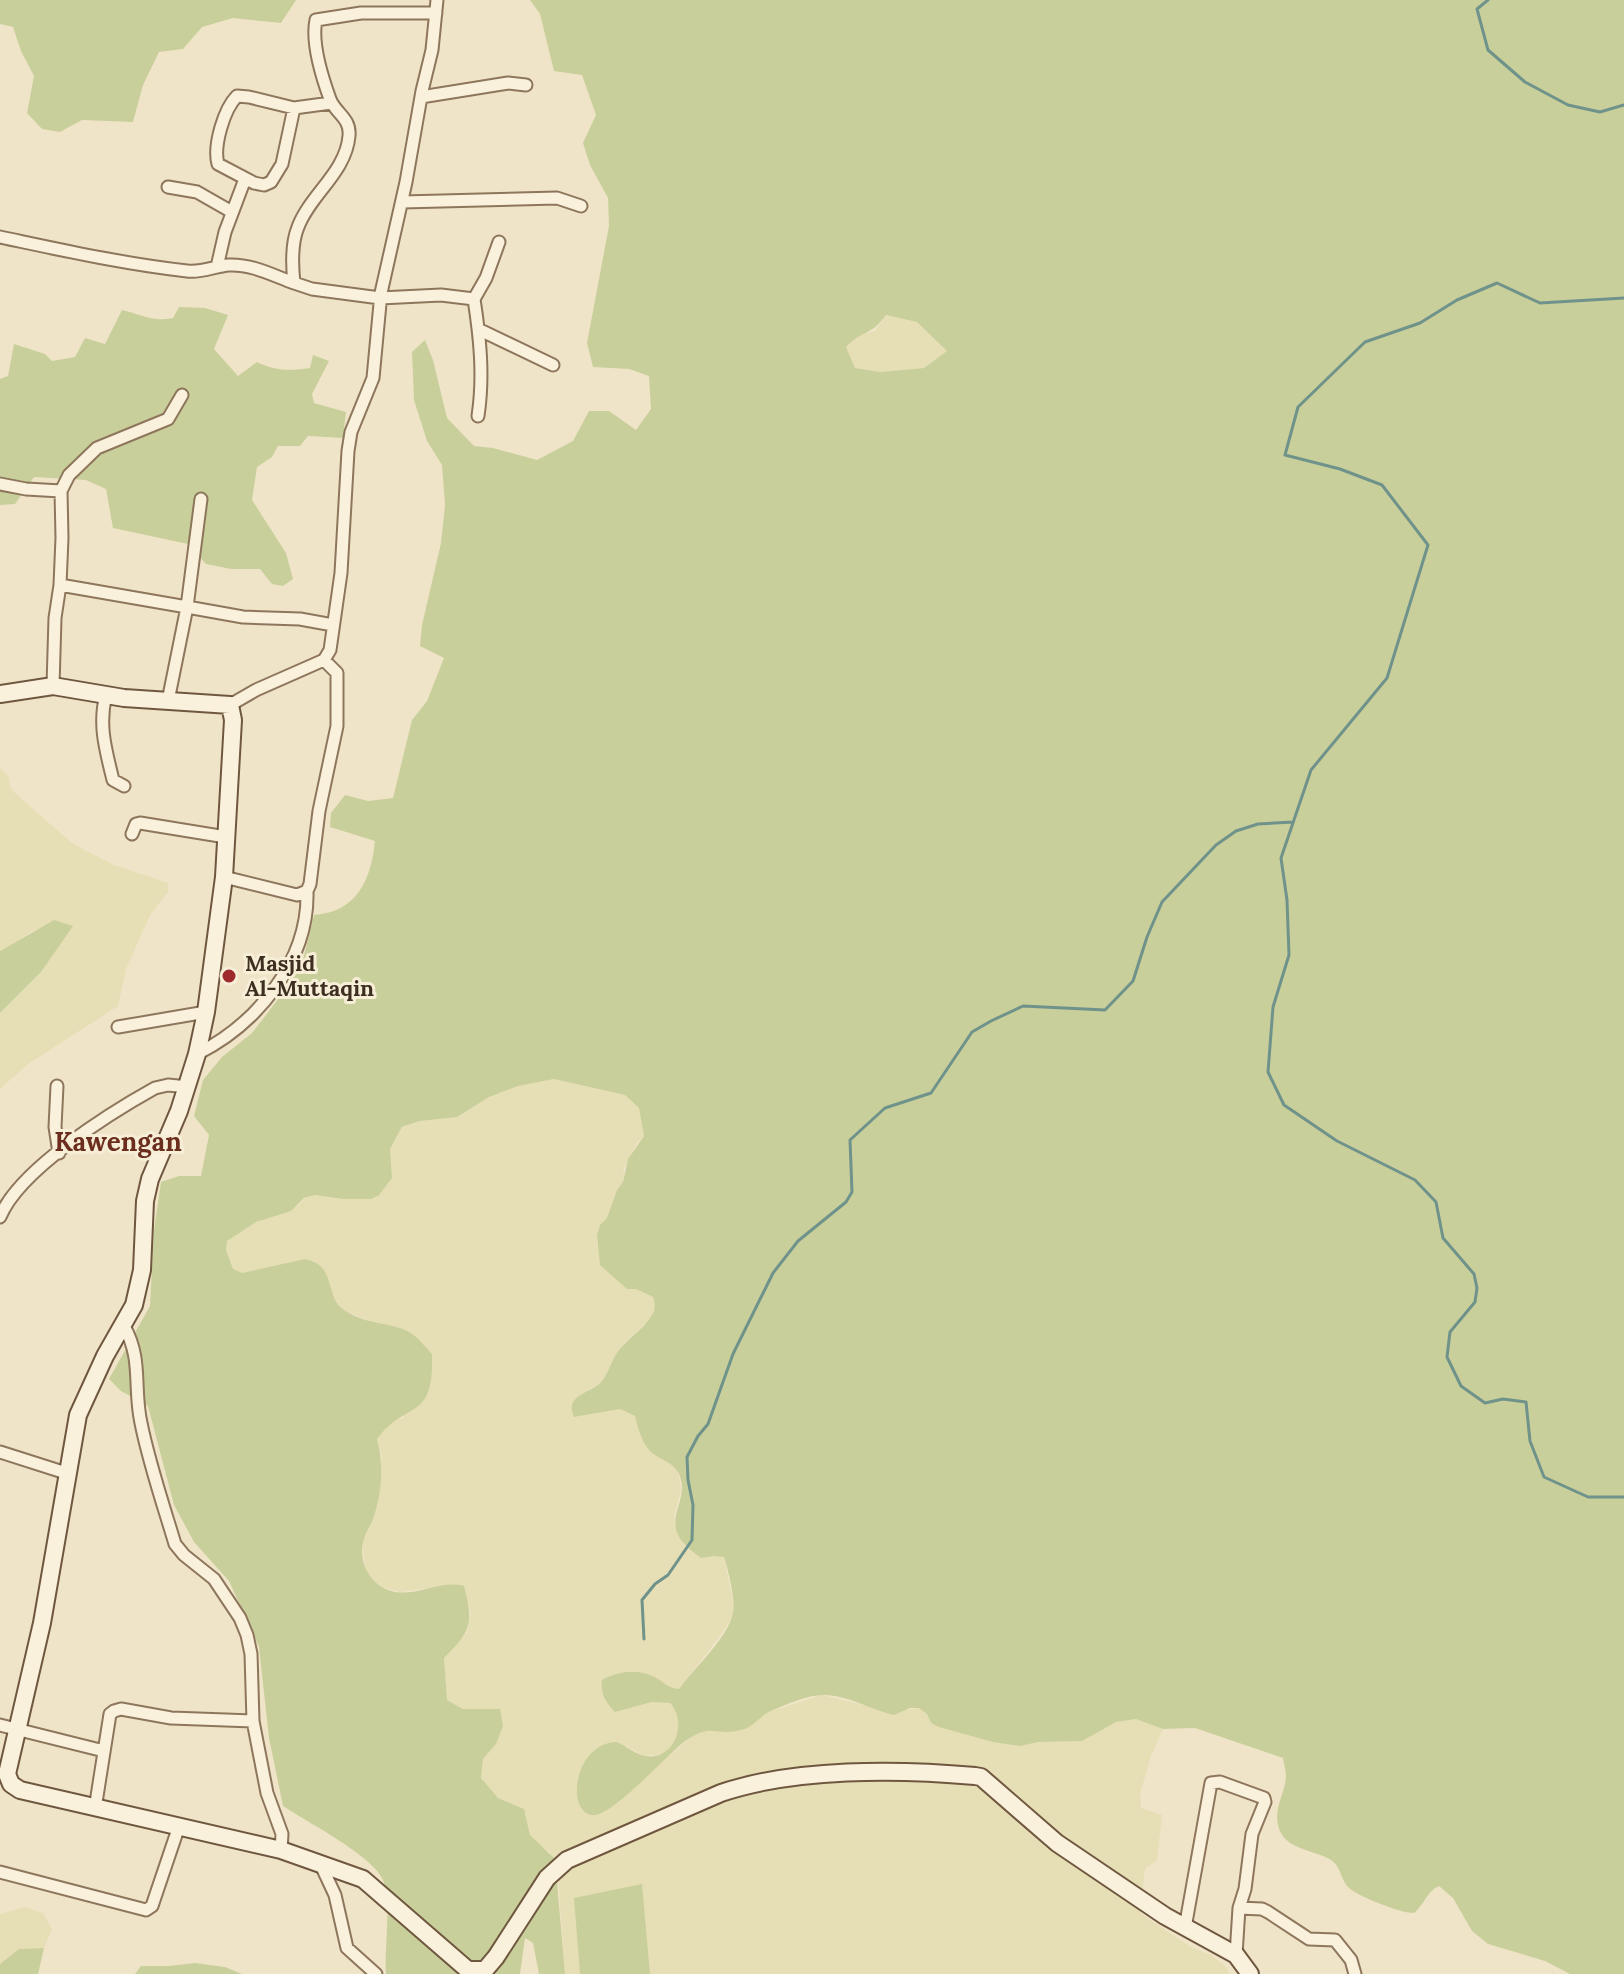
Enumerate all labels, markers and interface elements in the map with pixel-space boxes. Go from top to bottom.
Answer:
place label: Masjid Al-Muttaqin [245,949,374,1002]
marker: Masjid Al-Muttaqin [220,967,238,985]
district label: Kawengan [54,1125,182,1158]

